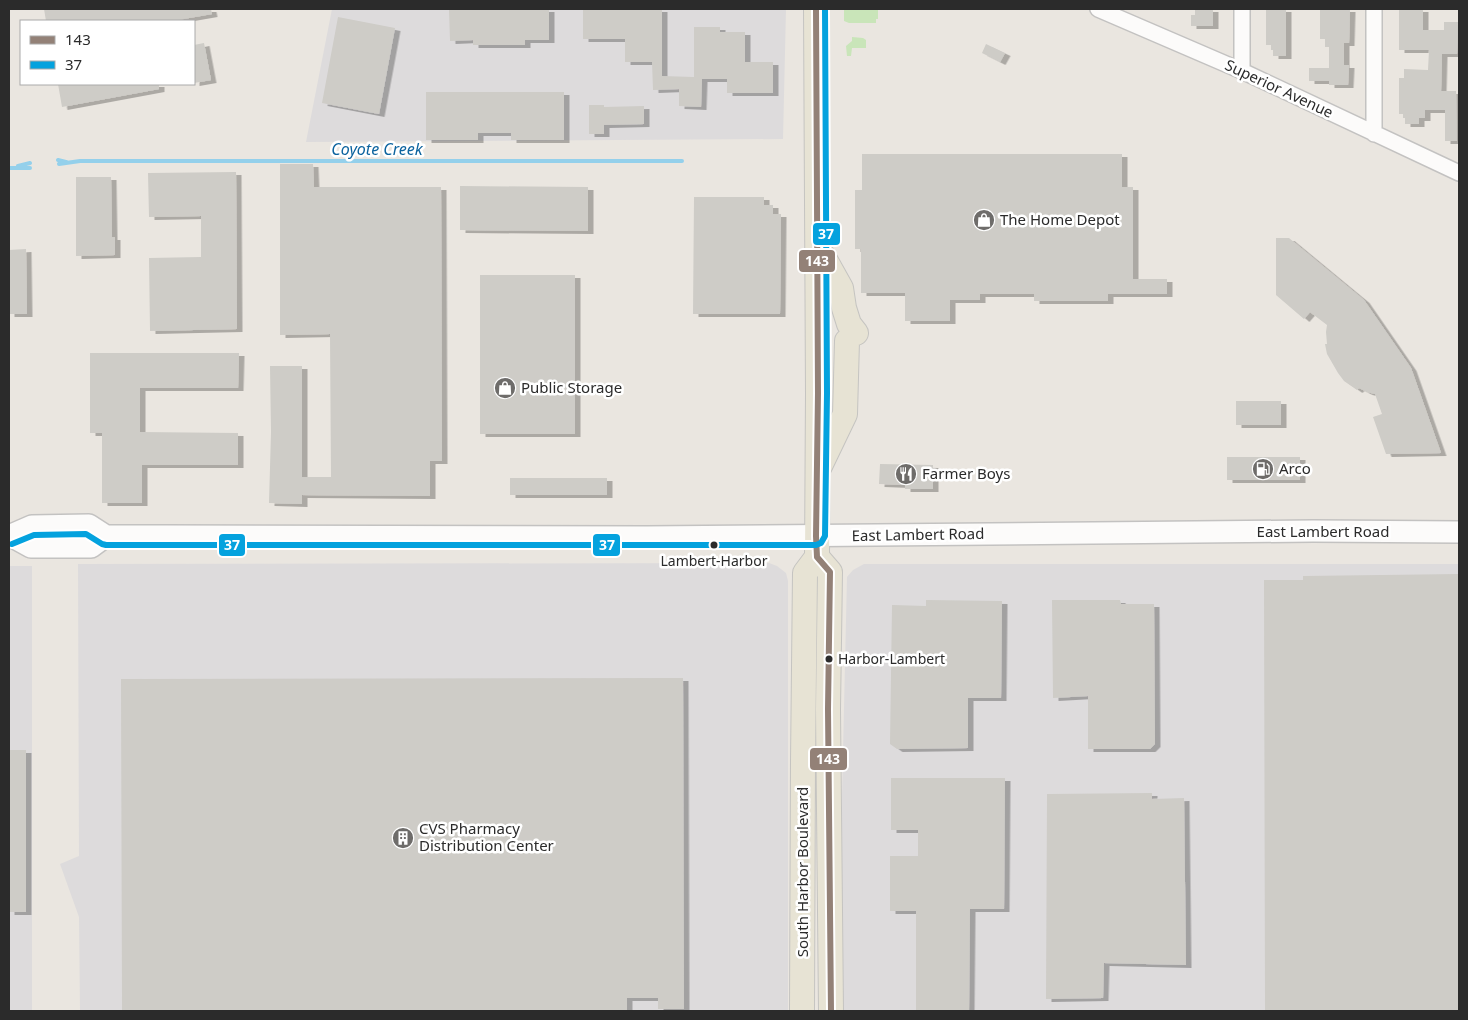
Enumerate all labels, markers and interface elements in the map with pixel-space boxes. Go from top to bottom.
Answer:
legend [20,20,195,85]
text: 143 [65,29,91,49]
text: 37 [65,54,82,74]
street label: Superior Avenue [1222,54,1337,122]
water label: Coyote Creek [331,138,424,160]
shop icon: The Home Depot [972,208,996,232]
place label: The Home Depot [1000,209,1120,229]
line badge: 37 [812,222,841,246]
text: 37 [818,224,834,243]
line badge: 143 [798,249,836,273]
text: 143 [805,251,829,270]
shop icon: Public Storage [493,376,517,400]
place label: Public Storage [521,377,622,397]
fuel station icon: Arco [1251,457,1275,481]
place label: Arco [1279,458,1311,478]
restaurant icon: Farmer Boys [894,462,918,486]
place label: Farmer Boys [922,463,1010,483]
street label: East Lambert Road [1257,521,1389,541]
street label: East Lambert Road [851,523,985,545]
line badge: 37 [218,533,246,557]
line badge: 37 [592,533,621,557]
text: 37 [224,535,240,554]
text: 37 [599,535,615,554]
marker: Lambert-Harbor [709,540,719,550]
place label: Lambert-Harbor [660,551,768,570]
place label: Harbor-Lambert [838,649,945,668]
marker: Harbor-Lambert [824,654,834,664]
line badge: 143 [809,747,848,771]
text: 143 [816,749,840,768]
street label: South Harbor Boulevard [792,787,812,957]
place label: CVS Pharmacy Distribution Center [419,818,554,855]
building icon: CVS Pharmacy Distribution Center [391,826,415,850]

